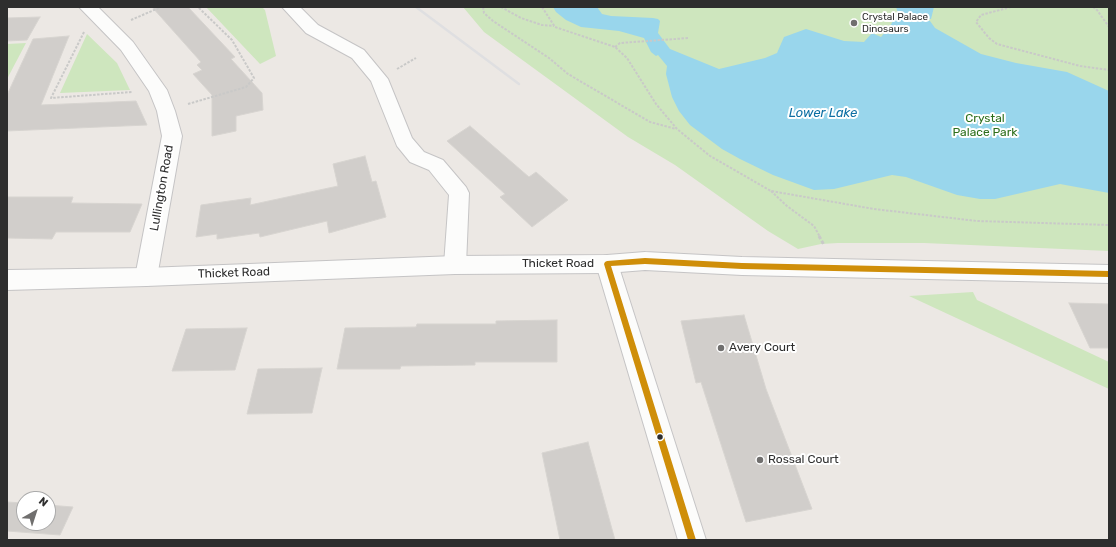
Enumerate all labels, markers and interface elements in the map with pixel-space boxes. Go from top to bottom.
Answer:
place label: Crystal Palace Dinosaurs [862,11,928,34]
marker: Crystal Palace Dinosaurs [849,18,859,28]
water label: Lower Lake [789,105,857,121]
park label: Crystal Palace Park [953,112,1017,140]
street label: Lullington Road [147,144,177,232]
street label: Thicket Road [522,257,594,271]
street label: Thicket Road [198,265,270,281]
place label: Avery Court [729,341,795,355]
marker: Avery Court [716,343,726,353]
unlabelled marker [655,432,665,442]
place label: Rossal Court [768,453,839,467]
marker: Rossal Court [755,455,765,465]
north arrow [16,491,56,531]
text: N [36,495,50,510]

